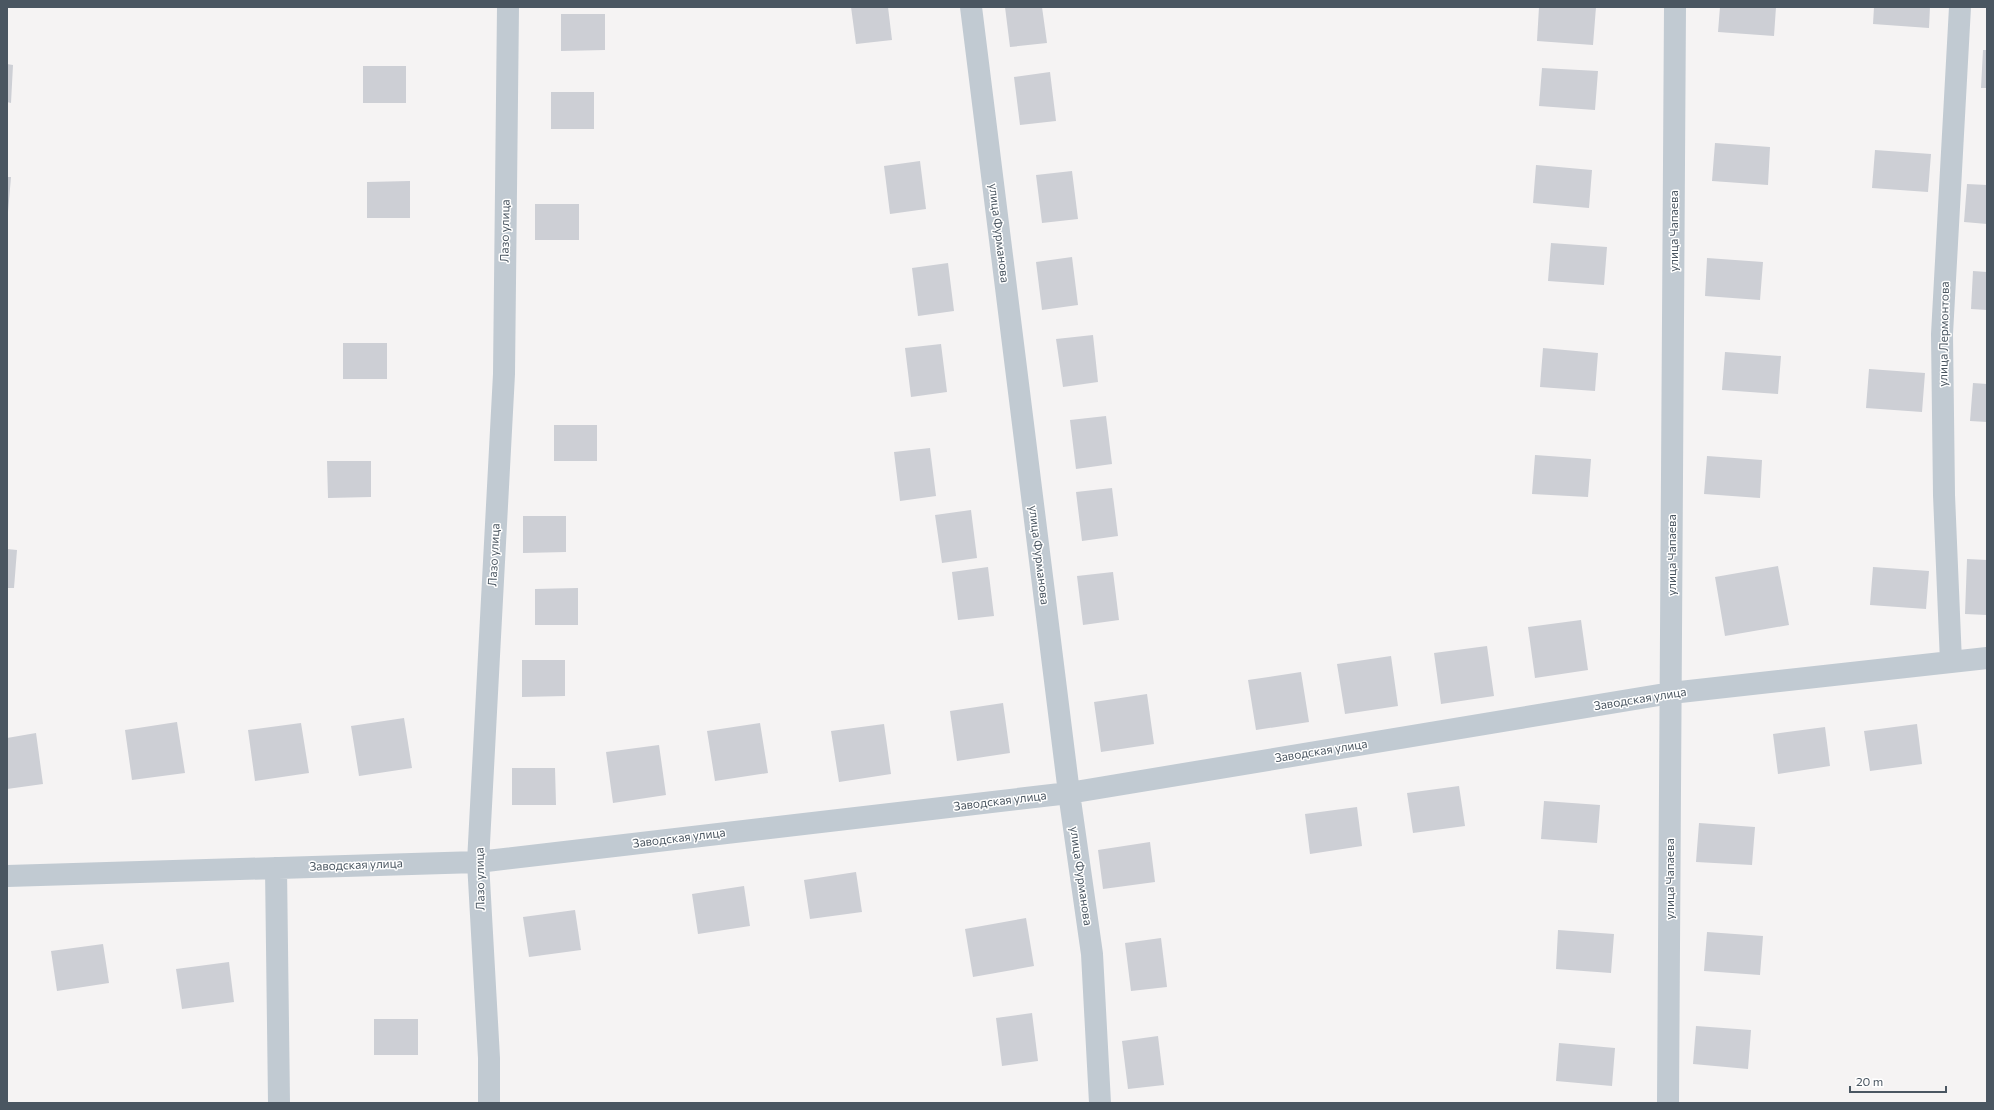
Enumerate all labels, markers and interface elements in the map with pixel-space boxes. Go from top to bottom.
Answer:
street label: улица Фурманова [987,182,1013,283]
street label: улица Чапаева [1666,190,1680,272]
street label: Лазо улица [496,199,512,263]
street label: улица Лермонтова [1935,281,1951,387]
street label: улица Фурманова [1027,504,1053,605]
street label: улица Чапаева [1664,514,1678,596]
street label: Лазо улица [484,523,502,587]
street label: Заводская улица [1593,684,1687,712]
street label: Заводская улица [1274,736,1368,764]
street label: Заводская улица [953,787,1047,813]
street label: Заводская улица [632,824,726,850]
street label: улица Фурманова [1068,825,1096,926]
street label: улица Чапаева [1662,838,1676,920]
street label: Лазо улица [471,847,487,911]
street label: Заводская улица [309,855,403,873]
scale bar [1850,1068,1946,1094]
text: 20 m [1856,1074,1883,1088]

